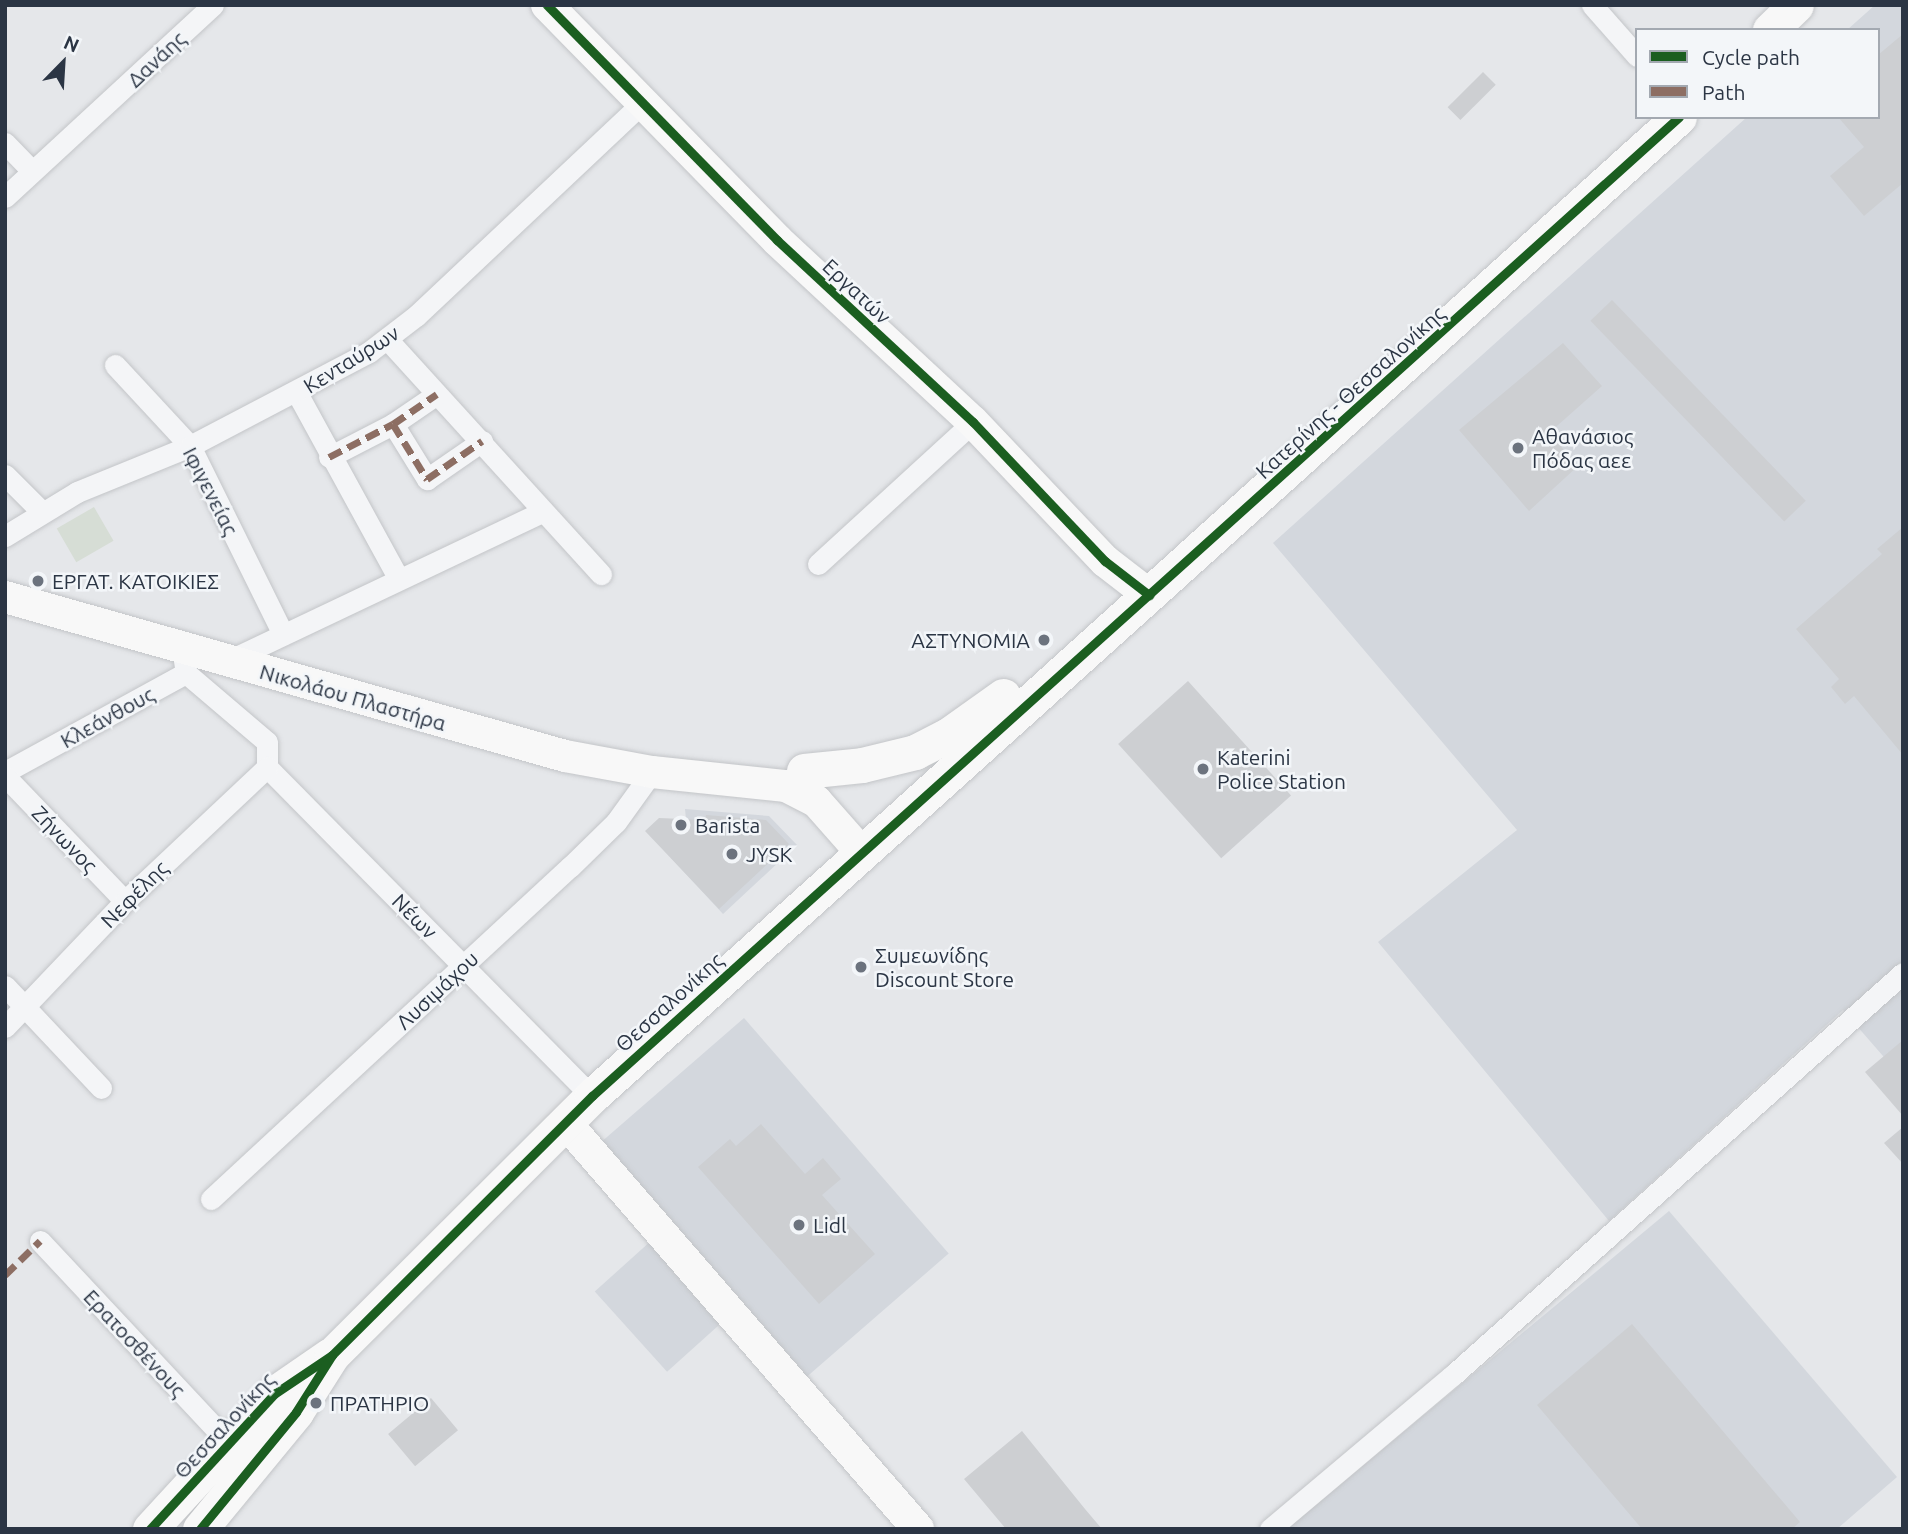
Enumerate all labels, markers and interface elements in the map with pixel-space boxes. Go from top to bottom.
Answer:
street label: Δανάης [122,26,190,92]
north arrow [28,28,98,98]
legend [1635,28,1880,119]
text: N [61,31,82,57]
text: Cycle path [1702,45,1800,69]
text: Path [1702,80,1745,104]
street label: Εργατών [818,253,896,329]
street label: Κατερίνης - Θεσσαλονίκης [1250,300,1450,484]
street label: Κενταύρων [299,320,403,398]
place label: Αθανάσιος Πόδας αεε [1532,423,1633,473]
marker: Αθανάσιος Πόδας αεε [1510,440,1526,456]
street label: Ιφιγενείας [178,443,244,539]
place label: ΕΡΓΑΤ. ΚΑΤΟΙΚΙΕΣ [52,568,219,594]
marker: ΕΡΓΑΤ. ΚΑΤΟΙΚΙΕΣ [30,573,46,589]
place label: ΑΣΤΥΝΟΜΙΑ [911,627,1030,653]
marker: ΑΣΤΥΝΟΜΙΑ [1036,632,1052,648]
street label: Νικολάου Πλαστήρα [257,658,449,736]
street label: Κλεάνθους [56,681,158,753]
place label: Katerini Police Station [1217,744,1346,794]
marker: Katerini Police Station [1195,761,1211,777]
street label: Ζήνωνος [27,800,103,878]
place label: Barista [695,812,760,838]
marker: Barista [673,817,689,833]
place label: JYSK [746,841,792,867]
marker: JYSK [724,846,740,862]
street label: Νεφέλης [95,855,173,933]
street label: Νέων [387,888,443,944]
place label: Συμεωνίδης Discount Store [875,942,1014,992]
street label: Λυσιμάχου [391,946,483,1034]
street label: Θεσσαλονίκης [610,947,728,1057]
marker: Συμεωνίδης Discount Store [853,959,869,975]
place label: Lidl [813,1212,847,1238]
marker: Lidl [791,1217,807,1233]
street label: Ερατοσθένους [79,1284,191,1402]
street label: Θεσσαλονίκης [168,1367,280,1483]
place label: ΠΡΑΤΗΡΙΟ [330,1390,429,1416]
marker: ΠΡΑΤΗΡΙΟ [308,1395,324,1411]

